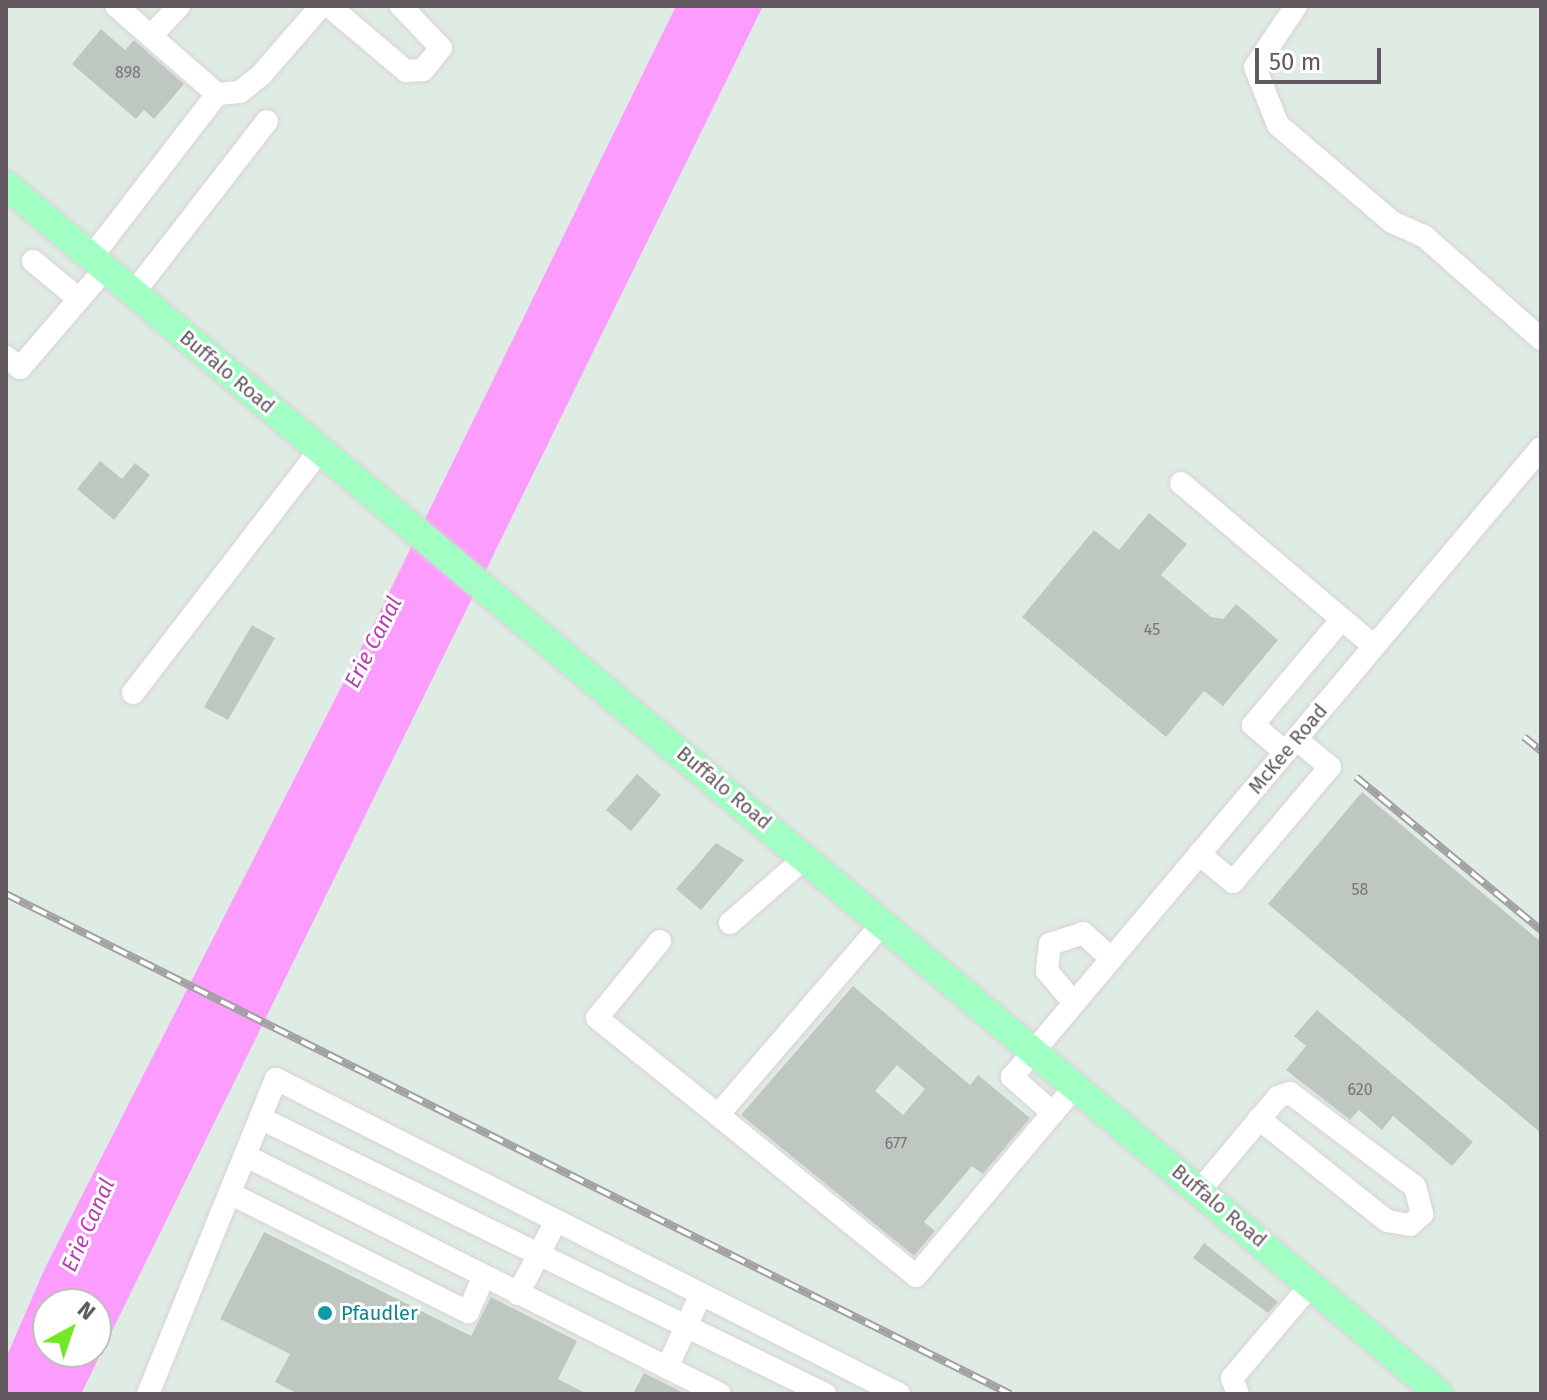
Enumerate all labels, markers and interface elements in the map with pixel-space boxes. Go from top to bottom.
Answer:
scale bar [1259,32,1385,82]
text: 50 m [1269,48,1321,76]
house number: 898 [115,63,141,83]
street label: Buffalo Road [175,325,279,419]
water label: Erie Canal [339,592,407,692]
house number: 45 [1144,620,1160,640]
street label: McKee Road [1244,699,1332,799]
street label: Buffalo Road [672,741,776,835]
house number: 58 [1352,880,1368,900]
house number: 620 [1347,1080,1373,1100]
house number: 677 [885,1134,907,1154]
street label: Buffalo Road [1167,1159,1271,1253]
water label: Erie Canal [56,1174,120,1276]
north arrow [32,1288,112,1368]
text: N [72,1296,101,1326]
place label: Pfaudler [341,1301,418,1325]
marker: Pfaudler [316,1304,334,1322]

